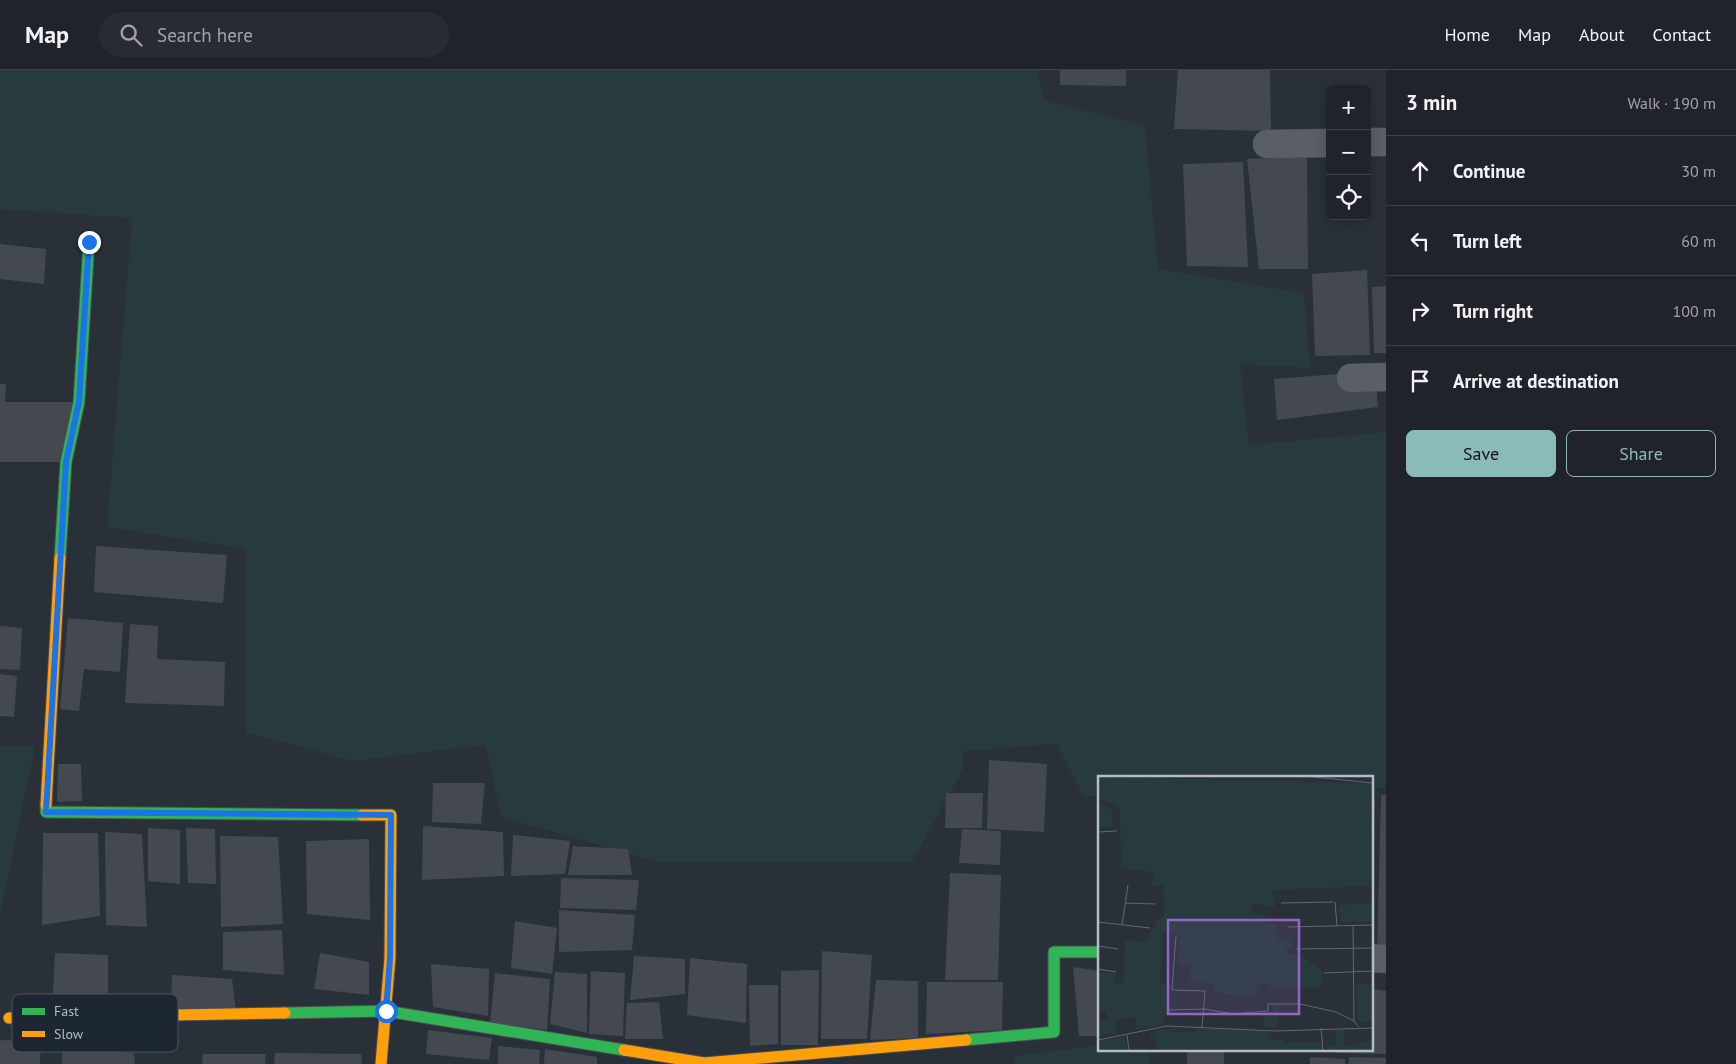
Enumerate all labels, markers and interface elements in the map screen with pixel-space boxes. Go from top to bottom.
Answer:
search box [99,12,449,57]
text: Map [25,19,69,50]
icon: search [117,21,145,49]
text: Search here [157,23,253,47]
text: Home [1444,23,1490,46]
text: Map [1518,23,1551,46]
text: About [1579,23,1625,46]
text: Contact [1653,23,1711,46]
map controls [1326,85,1371,220]
button: + [1326,85,1371,130]
text: 3 min [1406,89,1457,116]
text: Walk · 190 m [1627,93,1716,113]
button: − [1326,130,1371,175]
icon: ahead [1406,157,1434,185]
text: Continue [1453,159,1525,183]
text: 30 m [1681,161,1716,181]
button: locate [1326,175,1371,220]
icon: left [1406,227,1434,255]
text: Turn left [1453,229,1522,253]
route end [78,231,101,254]
text: 60 m [1681,231,1716,251]
icon: right [1406,297,1434,325]
text: Turn right [1453,299,1533,323]
text: 100 m [1673,301,1716,321]
icon: arrive [1406,367,1434,395]
text: Arrive at destination [1453,369,1619,393]
button: Save [1406,430,1556,477]
button: Share [1566,430,1716,477]
inset map [1098,776,1374,1052]
legend [12,994,178,1052]
route start [375,1000,398,1023]
text: Fast [54,1002,79,1020]
text: Slow [54,1025,84,1043]

